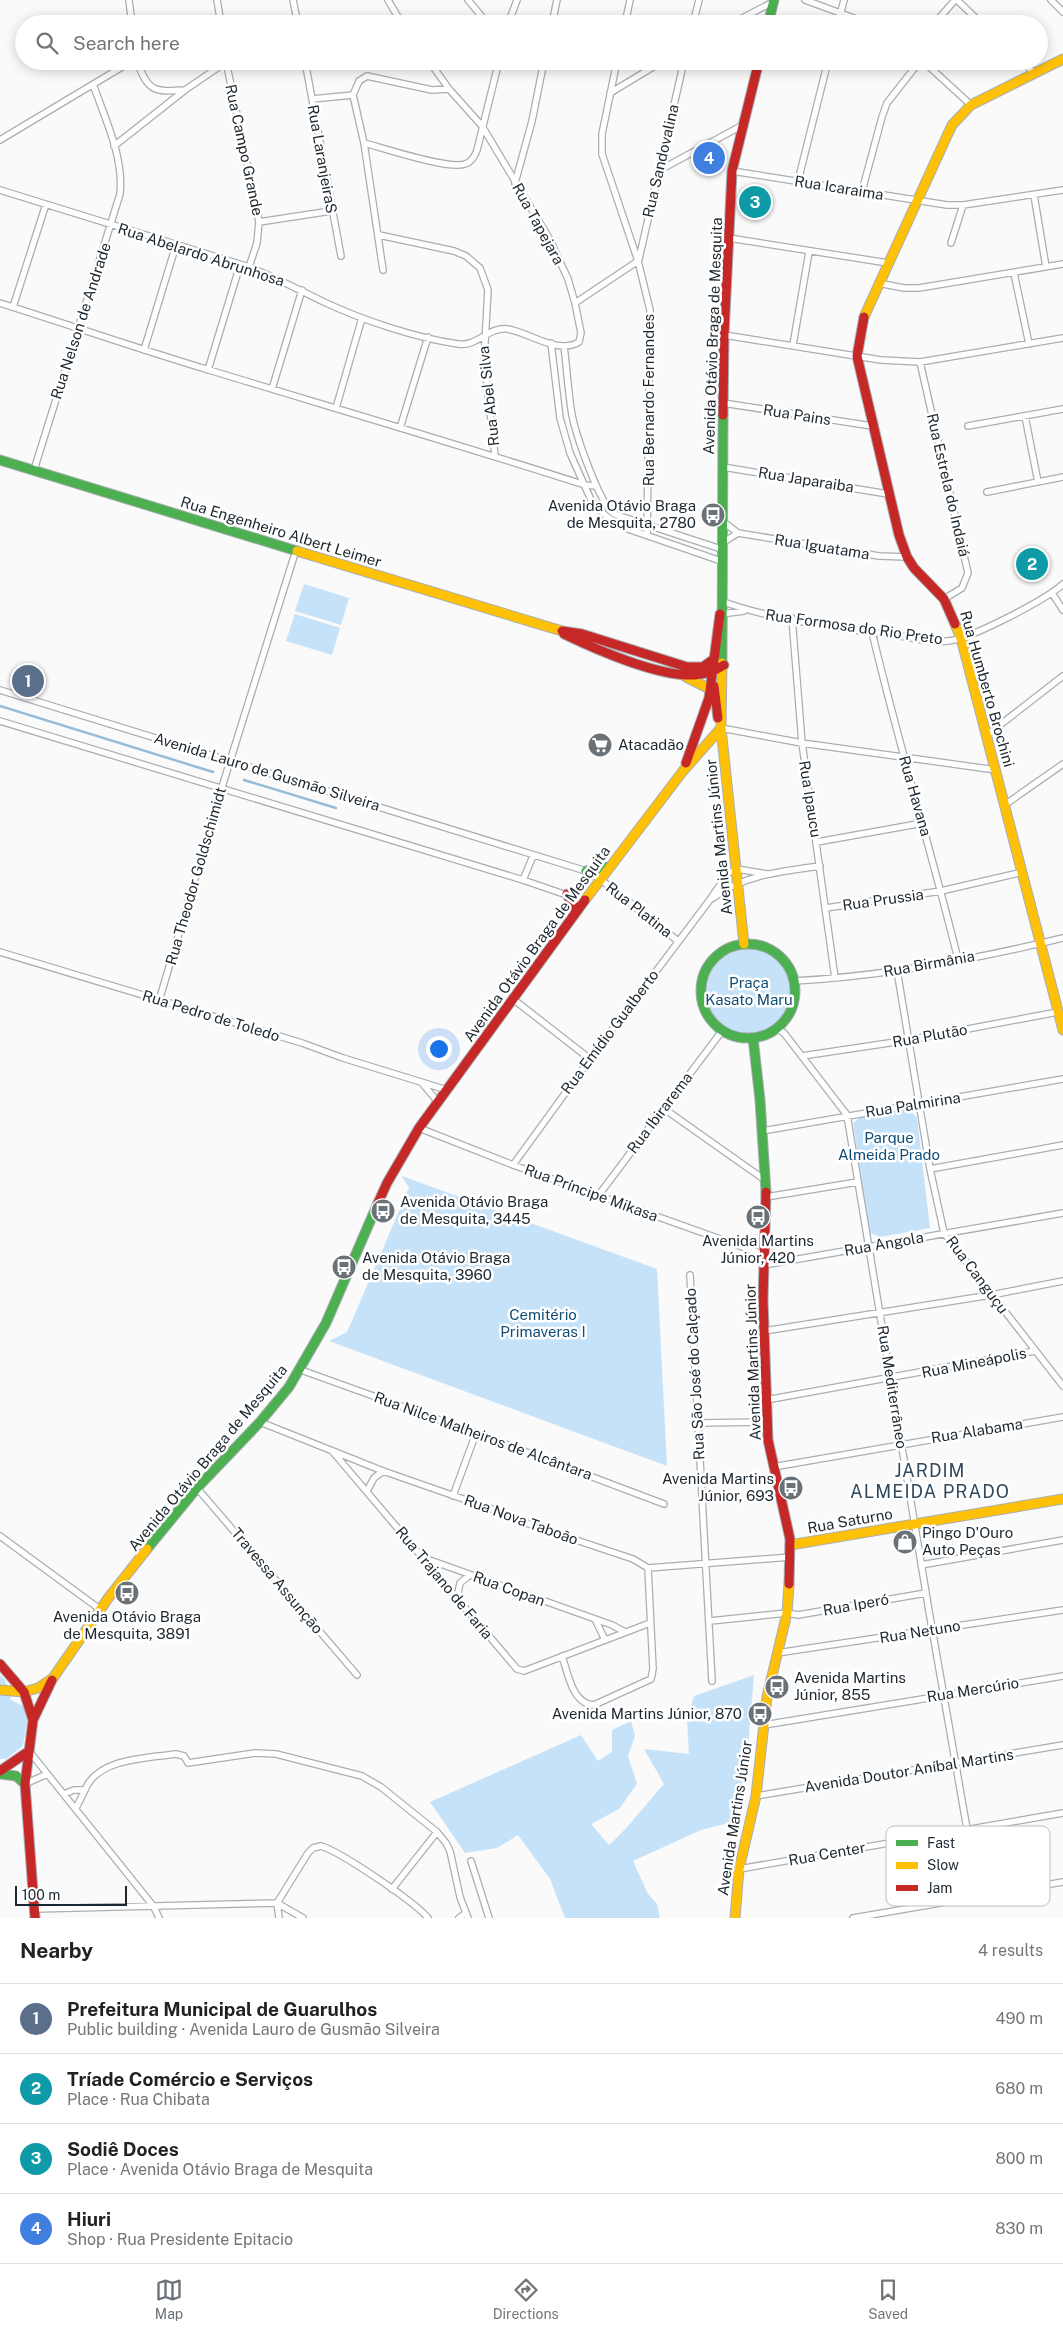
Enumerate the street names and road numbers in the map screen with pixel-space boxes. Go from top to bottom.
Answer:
street label: Rua Campo Grande [222,83,267,217]
street label: Rua LaranjeiraS [305,103,340,215]
street label: Rua Sandovalina [639,103,682,219]
street label: Rua Icaraima [793,172,885,203]
street label: Rua Tapejara [509,180,568,267]
street label: Avenida Otávio Braga de Mesquita [700,217,725,455]
street label: Rua Abelardo Abrunhosa [116,220,287,290]
street label: Rua Nelson de Andrade [47,240,114,401]
street label: Rua Bernardo Fernandes [640,314,657,486]
street label: Rua Abel Silva [475,345,502,447]
street label: Rua Pains [762,401,832,428]
street label: Rua Estrela do Indaiá [924,412,973,558]
street label: Rua Japaraiba [757,464,855,495]
street label: Rua Engenheiro Albert Leimer [179,493,384,570]
street label: Rua Iguatama [773,531,871,562]
street label: Rua Formosa do Rio Preto [764,606,944,647]
street label: Rua Humberto Brochini [957,609,1018,769]
street label: Avenida Lauro de Gusmão Silveira [152,729,382,814]
street label: Rua Havana [896,754,935,838]
street label: Avenida Martins Júnior [702,758,735,916]
street label: Rua Ipaucu [796,759,825,839]
street label: Rua Theodor Goldschimidt [162,785,229,967]
street label: Avenida Otávio Braga de Mesquita [460,843,613,1045]
street label: Rua Platina [603,879,676,941]
street label: Rua Prussia [841,885,925,914]
street label: Rua Birmânia [882,947,976,980]
street label: Rua Emídio Gualberto [557,966,662,1097]
street label: Rua Pedro de Toledo [140,987,282,1045]
street label: Rua Plutão [891,1021,969,1050]
street label: Rua Ibirarema [624,1069,696,1157]
street label: Rua Palmirina [864,1089,962,1120]
street label: Rua Príncipe Mikasa [522,1160,660,1225]
street label: Rua Angola [843,1228,925,1259]
street label: Rua Canguçu [943,1233,1012,1317]
street label: Avenida Martins Júnior [741,1283,764,1441]
street label: Rua São José do Calçado [682,1288,707,1460]
street label: Rua Mediterrâneo [874,1324,911,1450]
street label: Rua Mineápolis [920,1344,1028,1381]
street label: Avenida Otávio Braga de Mesquita [125,1361,290,1554]
street label: Rua Nilce Malheiros de Alcântara [372,1388,594,1483]
street label: Rua Alabama [930,1415,1024,1446]
street label: Rua Nova Taboão [462,1491,580,1548]
street label: Rua Saturno [806,1505,894,1536]
street label: Rua Trajano de Faria [392,1523,496,1642]
street label: Travessa Assunção [228,1524,327,1637]
street label: Rua Copan [471,1568,547,1609]
street label: Rua Iperó [822,1590,890,1619]
street label: Rua Netuno [878,1617,962,1646]
street label: Rua Mercúrio [926,1674,1020,1705]
street label: Avenida Martins Júnior [714,1739,755,1897]
street label: Avenida Doutor Aníbal Martins [803,1746,1015,1795]
street label: Rua Center [787,1838,867,1869]

